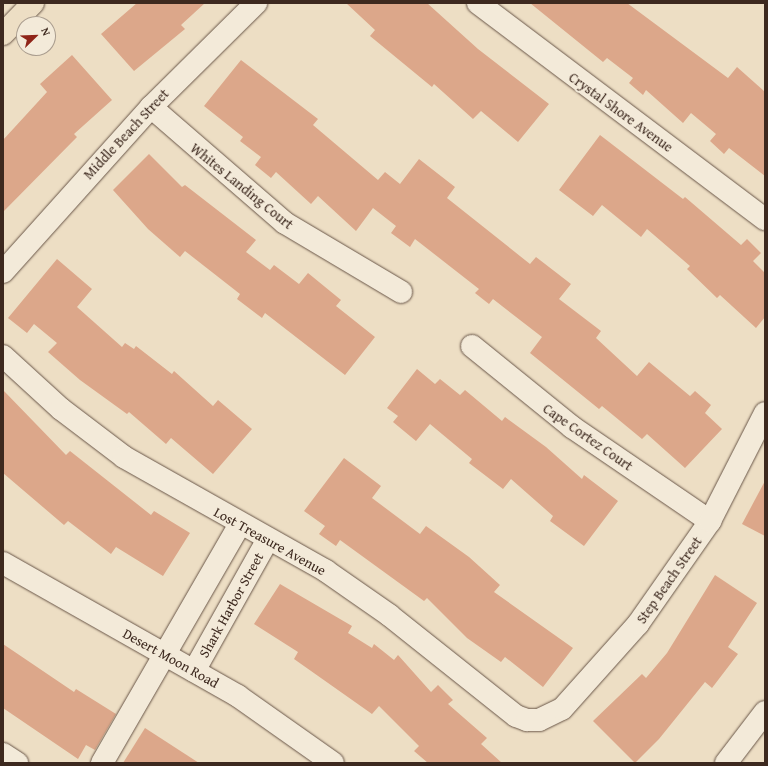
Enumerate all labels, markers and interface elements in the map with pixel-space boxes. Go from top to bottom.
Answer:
north arrow [16,16,56,56]
text: N [37,25,55,38]
street label: Crystal Shore Avenue [566,69,676,155]
street label: Middle Beach Street [80,85,172,183]
street label: Whites Landing Court [187,139,297,233]
street label: Cape Cortez Court [540,400,636,474]
street label: Lost Treasure Avenue [211,503,329,579]
street label: Step Beach Street [633,533,705,627]
street label: Shark Harbor Street [195,549,267,661]
street label: Desert Moon Road [120,625,222,691]

